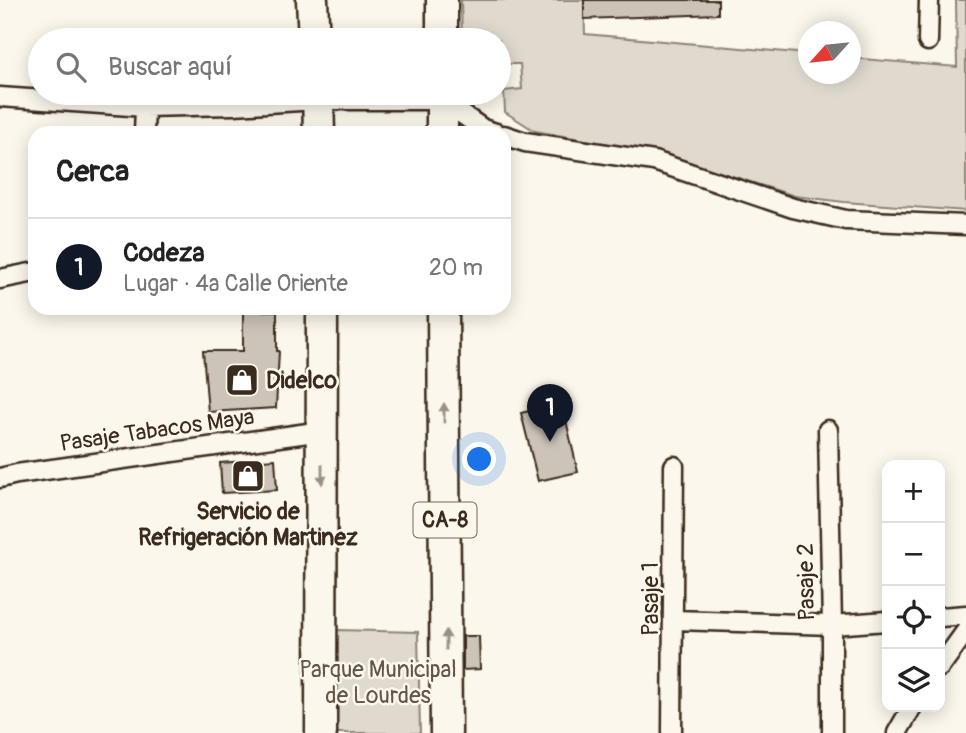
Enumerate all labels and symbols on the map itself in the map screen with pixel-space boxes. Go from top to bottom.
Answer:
north arrow [798,21,861,84]
shop icon: Didelco [223,361,261,399]
place label: Didelco [266,366,338,395]
pin: 1 [527,384,573,442]
street label: Pasaje Tabacos Maya [58,402,256,458]
one-way arrow [438,402,450,424]
your location [462,442,496,476]
shop icon: Servicio de Refrigeración Martinez [229,457,267,495]
one-way arrow [316,463,328,485]
place label: Servicio de Refrigeración Martinez [138,497,358,552]
road number: CA-8 [414,503,476,538]
street label: Pasaje 2 [791,543,821,621]
street label: Pasaje 1 [636,562,665,636]
one-way arrow [440,629,452,651]
park label: Parque Municipal de Lourdes [299,655,457,710]

